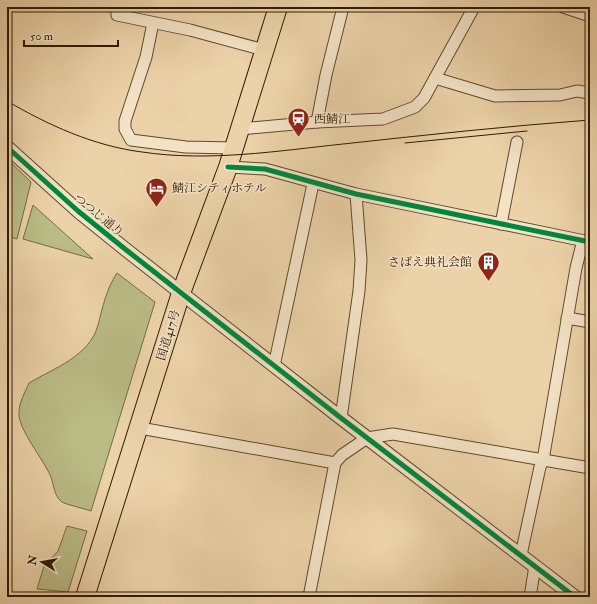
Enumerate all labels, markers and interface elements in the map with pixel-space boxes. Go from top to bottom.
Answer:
scale bar [24,22,118,48]
text: 50 m [30,29,54,44]
station icon: 西鯖江 [286,106,312,139]
place label: 西鯖江 [314,112,350,127]
hotel icon: 鯖江シティホテル [143,175,169,208]
place label: 鯖江シティホテル [172,181,266,196]
street label: つつじ通り [71,191,127,240]
building icon: さばえ典礼会館 [475,249,501,282]
place label: さばえ典礼会館 [388,255,472,270]
street label: 国道417号 [154,308,183,362]
north arrow [22,542,62,582]
text: N [25,553,40,567]

